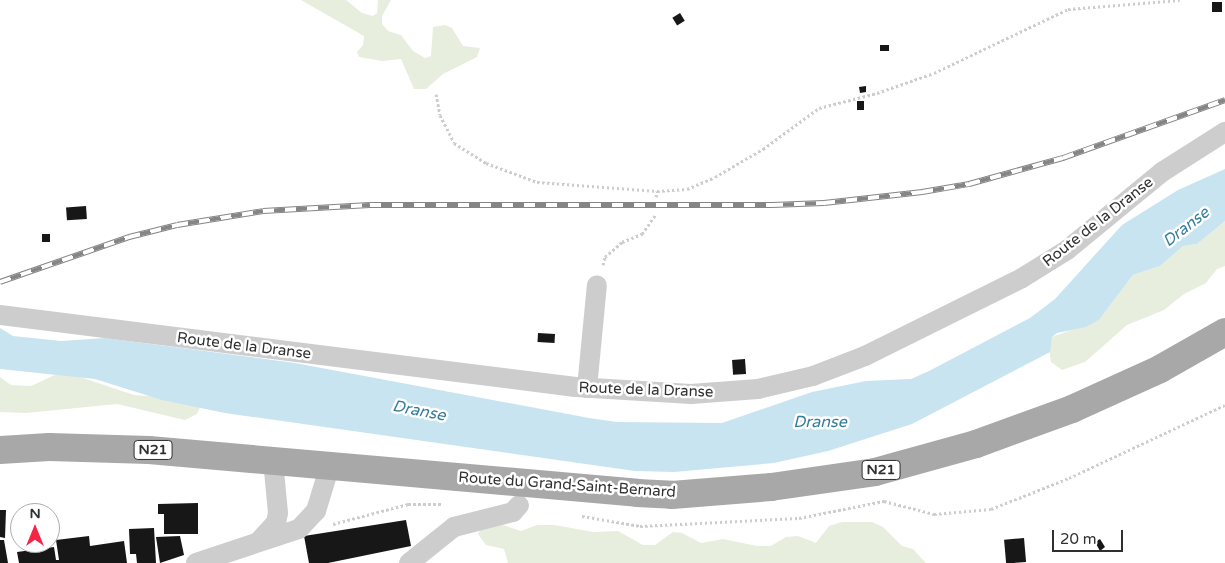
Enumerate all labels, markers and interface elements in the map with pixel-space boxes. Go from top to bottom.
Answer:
street label: Route de la Dranse [1039,173,1157,271]
water label: Dranse [1159,203,1213,251]
street label: Route de la Dranse [176,329,312,363]
street label: Route de la Dranse [578,379,714,401]
water label: Dranse [391,396,447,426]
water label: Dranse [793,412,847,432]
road number: N21 [133,438,173,462]
road number: N21 [861,458,901,482]
street label: Route du Grand-Saint-Bernard [458,468,676,502]
north arrow [10,503,60,553]
text: N [29,505,41,522]
scale bar [1055,520,1126,552]
text: 20 m [1060,530,1097,548]

